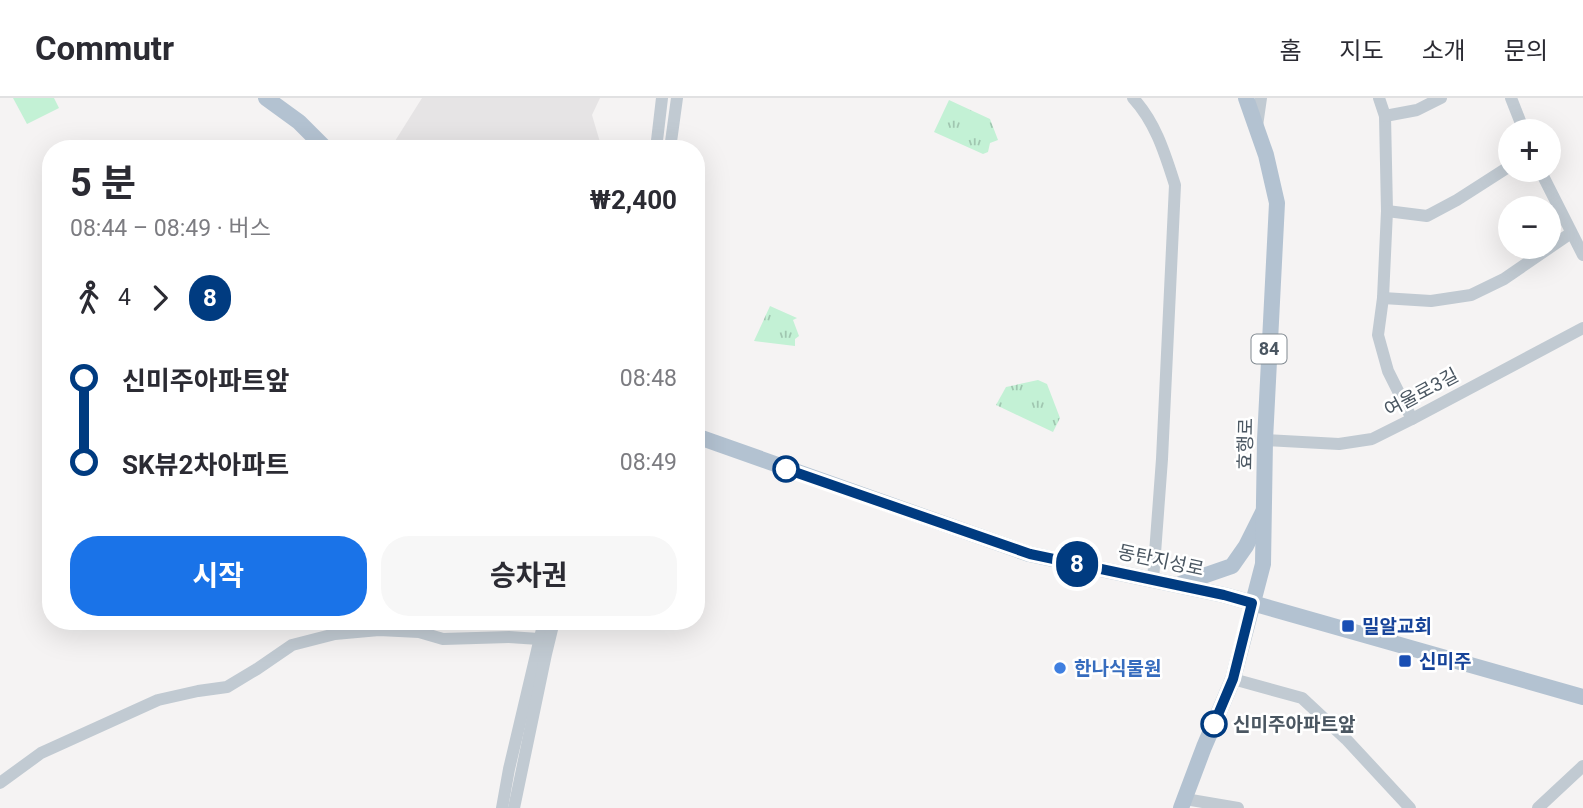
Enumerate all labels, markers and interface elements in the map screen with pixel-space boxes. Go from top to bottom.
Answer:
text: Commutr [35,29,174,68]
text: 홈 [1279,37,1301,65]
text: 지도 [1339,37,1384,65]
text: 소개 [1422,37,1466,65]
text: 문의 [1504,37,1548,65]
map controls [1498,119,1561,259]
button: + [1498,119,1561,182]
text: 5 분 [70,161,136,205]
text: ₩2,400 [590,185,677,215]
button: − [1498,196,1561,259]
text: 08:44 – 08:49 · 버스 [70,215,271,242]
icon: walk [70,279,108,317]
icon: forward [141,279,179,317]
text: 4 [118,284,131,311]
text: 8 [203,284,217,312]
road number: 84 [1252,334,1286,363]
street label: 여울로3길 [1380,363,1462,422]
text: 08:48 [620,365,677,392]
text: 신미주아파트앞 [122,366,289,396]
street label: 효행로 [1234,418,1257,470]
text: 08:49 [620,449,677,476]
text: SK뷰2차아파트 [122,450,289,480]
unlabelled marker [773,456,799,482]
button: 시작 [70,536,367,616]
button: 승차권 [381,536,677,616]
street label: 동탄지성로 [1116,540,1206,581]
line badge: 8 [1054,541,1100,587]
text: 8 [1070,550,1084,578]
place label: 밀알교회 [1362,615,1432,638]
marker: 밀알교회 [1340,618,1356,634]
place label: 신미주 [1419,650,1471,673]
marker: 신미주 [1397,653,1413,669]
place label: 한나식물원 [1074,657,1161,680]
marker: 한나식물원 [1052,660,1068,676]
marker: 신미주아파트앞 [1201,711,1227,737]
place label: 신미주아파트앞 [1233,713,1355,736]

